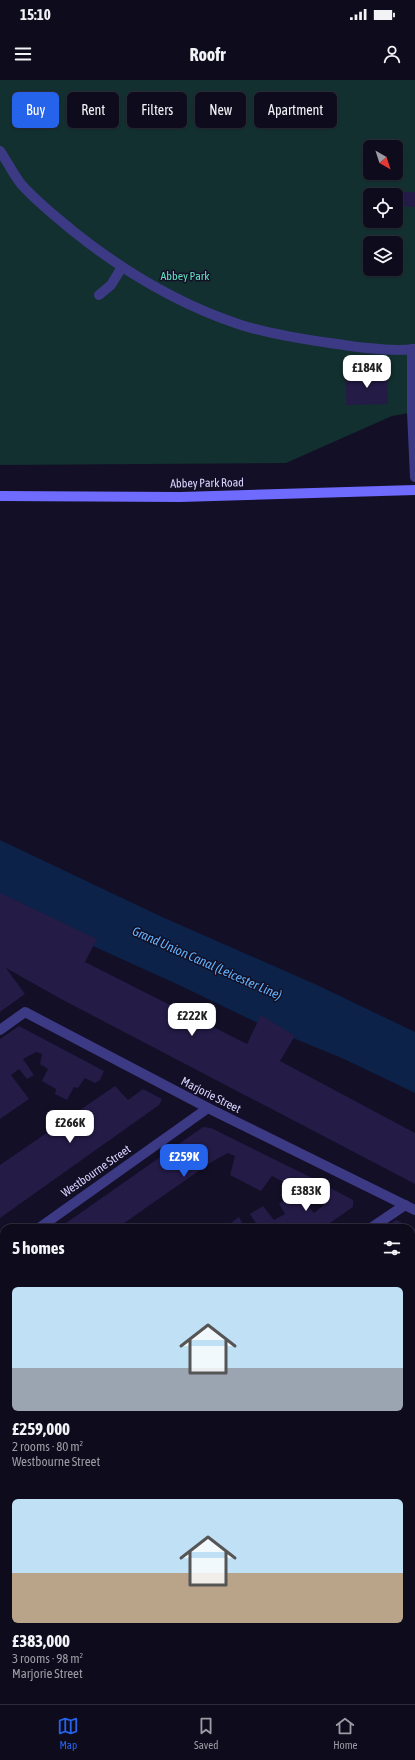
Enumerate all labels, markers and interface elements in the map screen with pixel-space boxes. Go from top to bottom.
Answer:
text: 15:10 [20,6,51,23]
icon: menu [12,43,34,65]
icon: person [381,43,403,65]
text: Roofr [189,44,226,65]
chip: Buy [12,92,59,128]
chip: Rent [67,92,119,128]
chip: Filters [127,92,187,128]
chip: New [195,92,246,128]
chip: Apartment [254,92,337,128]
north arrow [363,140,403,180]
map controls [363,140,403,276]
button: locate [363,188,403,228]
button: layers [363,236,403,276]
park label: Abbey Park [160,269,210,283]
pin: £184K [339,355,395,389]
text: £184K [352,360,382,375]
street label: Abbey Park Road [170,475,244,491]
water label: Grand Union Canal (Leicester Line) [130,923,284,1003]
pin: £222K [164,1003,220,1037]
text: £222K [177,1008,207,1023]
street label: Marjorie Street [179,1074,244,1116]
pin: £266K [42,1110,98,1144]
text: £266K [55,1115,85,1130]
street label: Westbourne Street [59,1142,134,1200]
pin: £259K [156,1144,212,1178]
text: £259K [169,1149,199,1164]
pin: £383K [278,1178,334,1212]
text: £383K [291,1183,321,1198]
icon: filters [381,1237,403,1259]
text: 5 homes [12,1238,65,1258]
icon: home [172,1313,244,1385]
text: £259,000 [12,1419,70,1439]
text: 2 rooms · 80 m² [12,1439,83,1454]
text: Westbourne Street [12,1454,100,1469]
icon: home [172,1525,244,1597]
text: £383,000 [12,1631,70,1651]
text: 3 rooms · 98 m² [12,1651,83,1666]
text: Marjorie Street [12,1666,83,1681]
tab: Map [57,1715,79,1751]
tab: Saved [194,1715,218,1751]
tab: Home [333,1715,358,1751]

